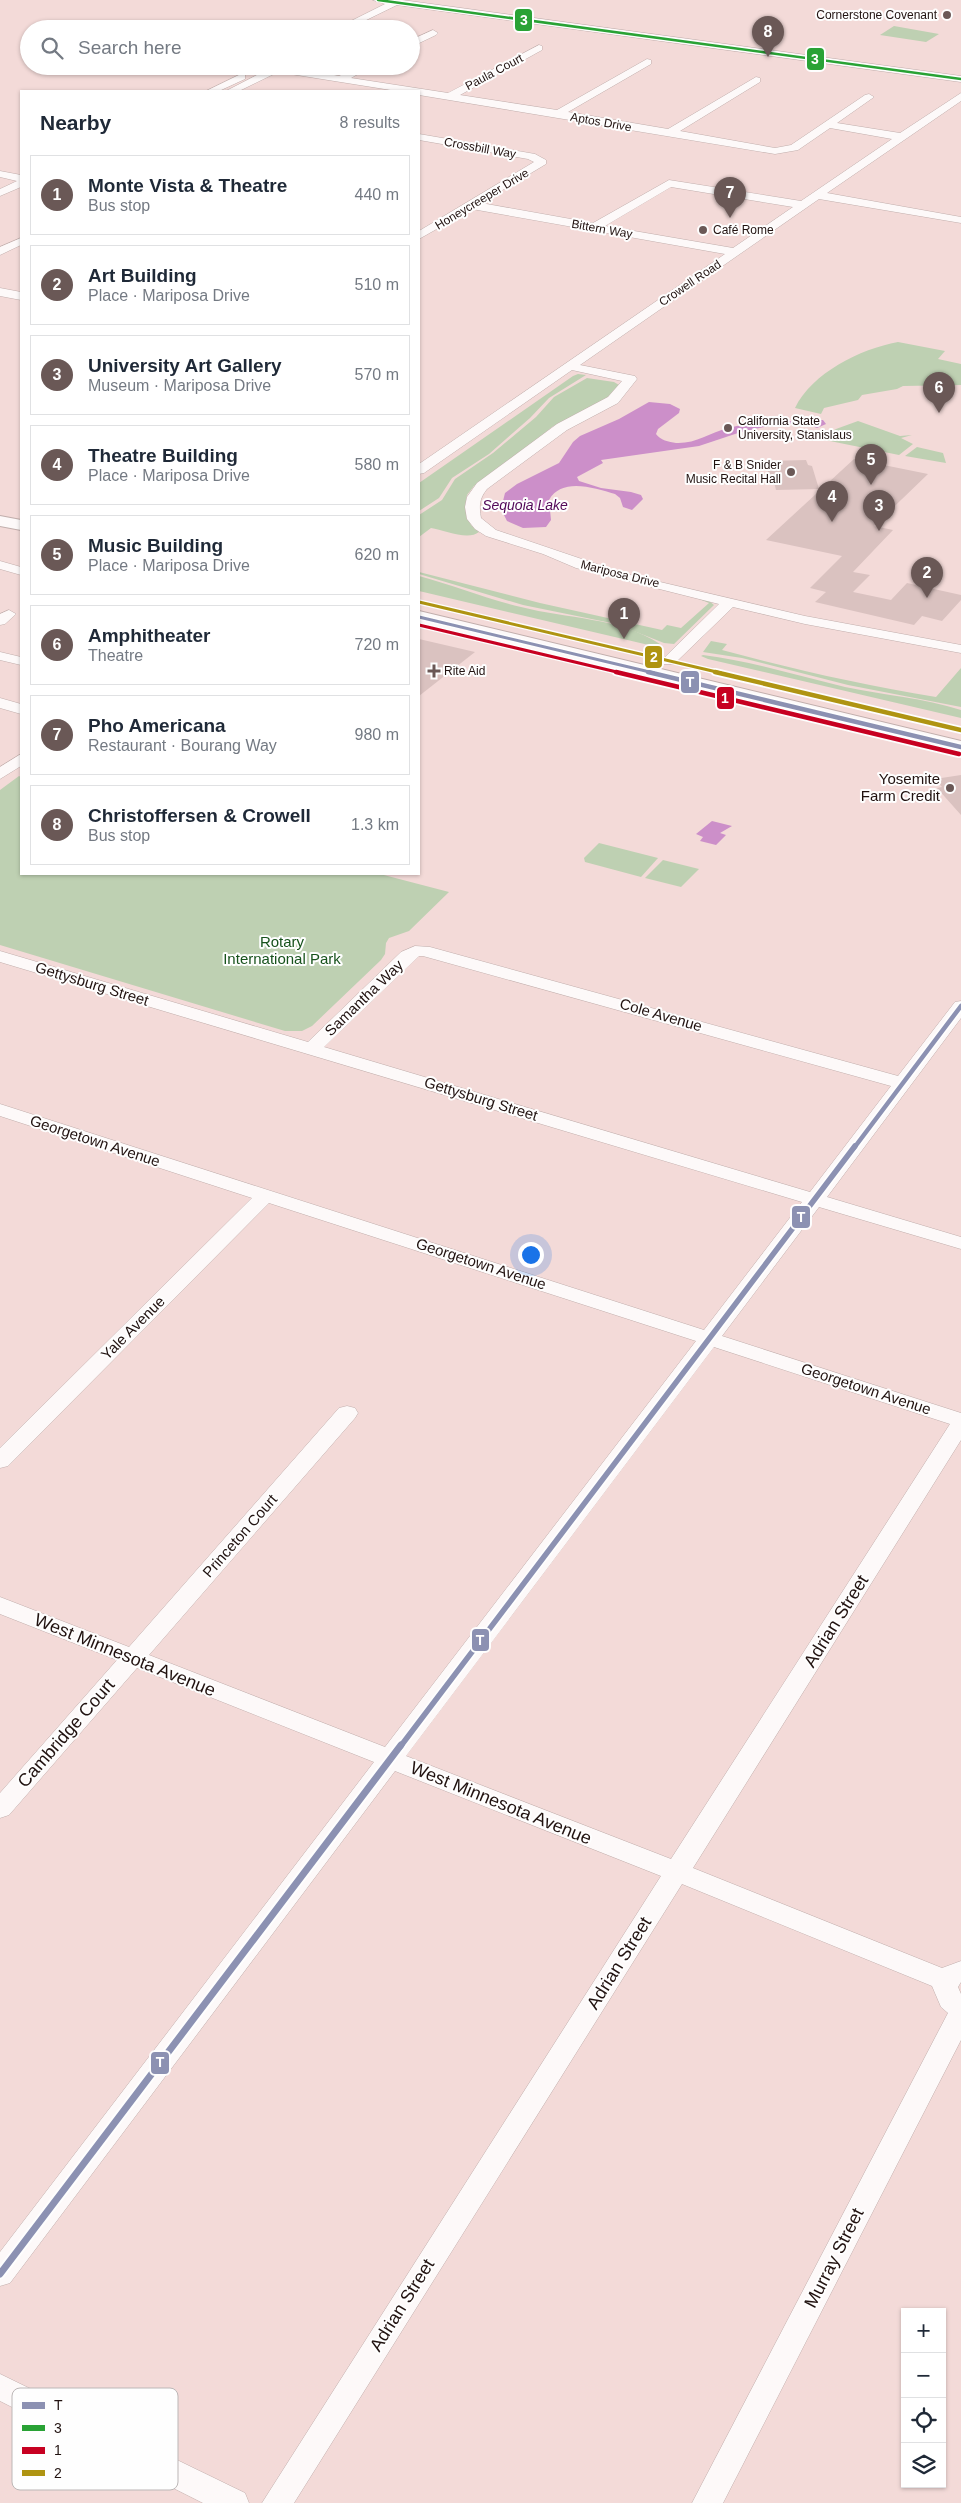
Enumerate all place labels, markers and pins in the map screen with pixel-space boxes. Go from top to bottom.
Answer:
place label: Cornerstone Covenant [816,8,938,22]
marker: Cornerstone Covenant [941,9,953,21]
pin: 8 [752,16,784,57]
pin: 7 [714,177,746,218]
place label: Café Rome [713,223,774,237]
marker: Café Rome [697,224,709,236]
pin: 6 [923,372,955,413]
place label: California State University, Stanislaus [738,414,852,442]
marker: California State University, Stanislaus [722,422,734,434]
pin: 5 [855,444,887,485]
place label: F & B Snider Music Recital Hall [686,458,781,486]
marker: F & B Snider Music Recital Hall [785,466,797,478]
pin: 4 [816,481,848,522]
pin: 3 [863,490,895,531]
pin: 2 [911,557,943,598]
pin: 1 [608,598,640,639]
place label: Rite Aid [444,664,485,678]
marker: Rite Aid [428,665,440,677]
place label: Yosemite Farm Credit [861,770,941,804]
marker: Yosemite Farm Credit [944,782,956,794]

